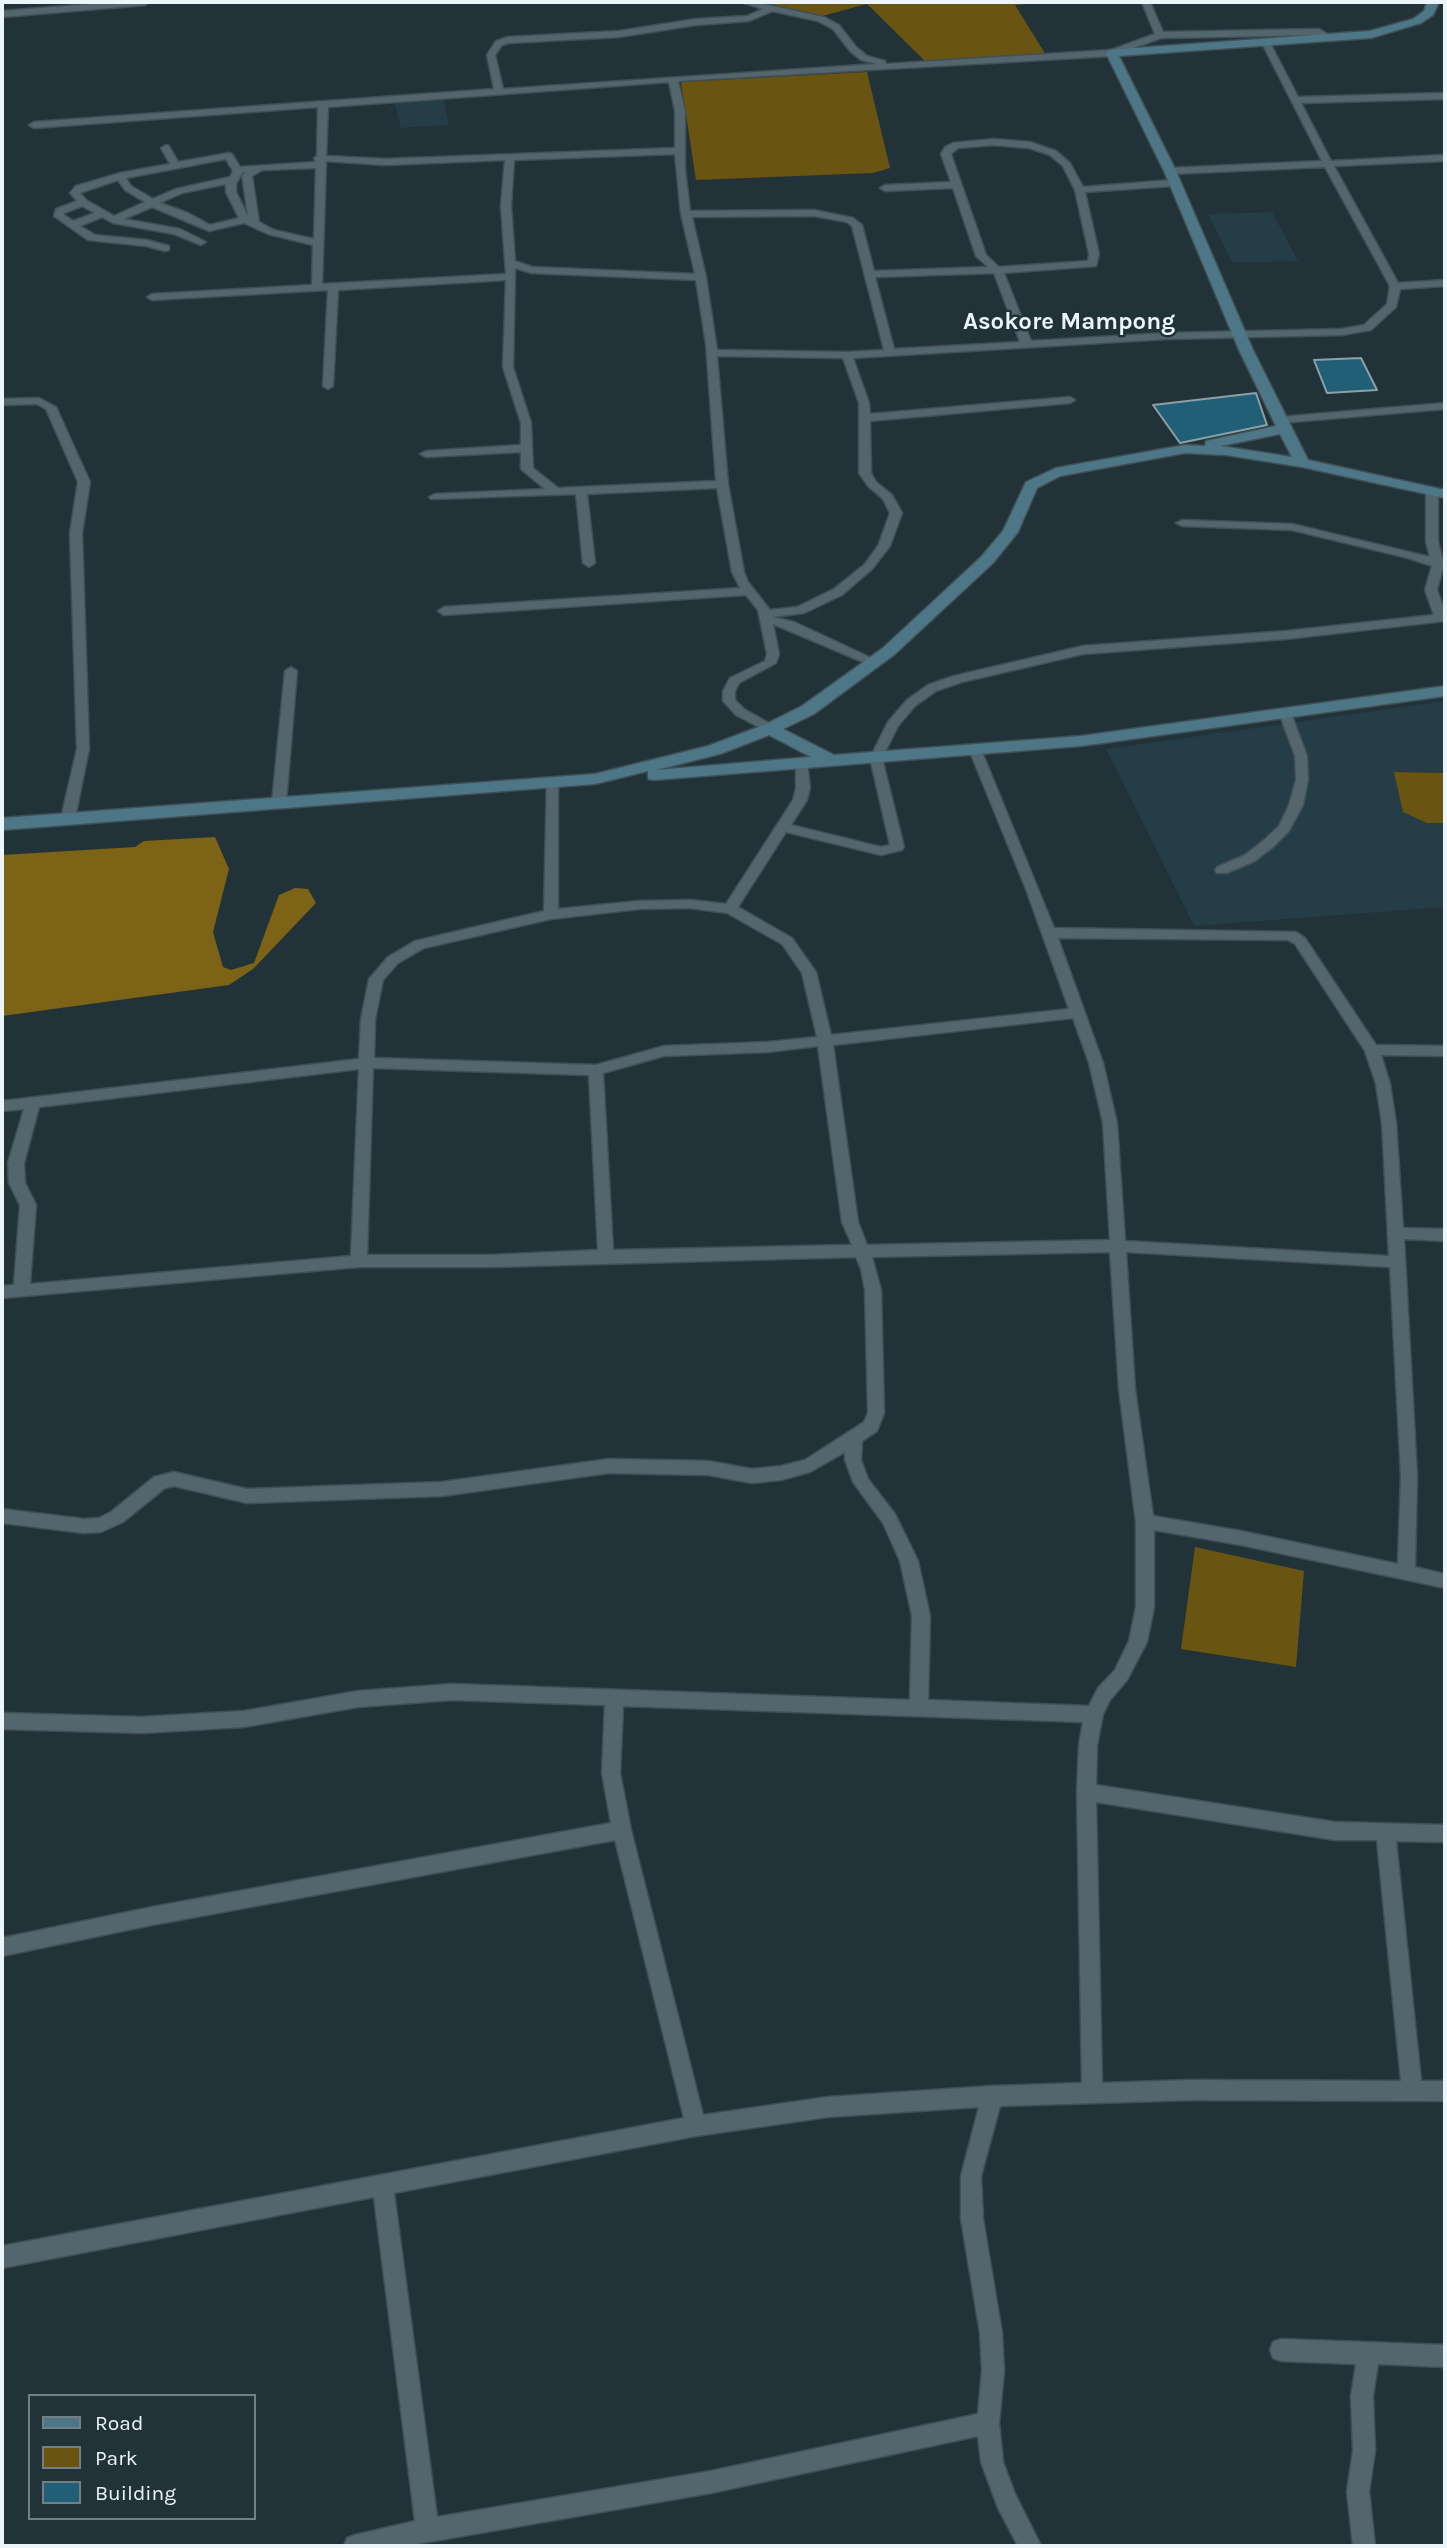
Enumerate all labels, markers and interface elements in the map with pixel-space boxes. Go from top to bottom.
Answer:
district label: Asokore Mampong [963,308,1175,336]
legend [28,2394,256,2520]
text: Road [95,2411,143,2435]
text: Park [95,2446,138,2470]
text: Building [95,2481,176,2505]

